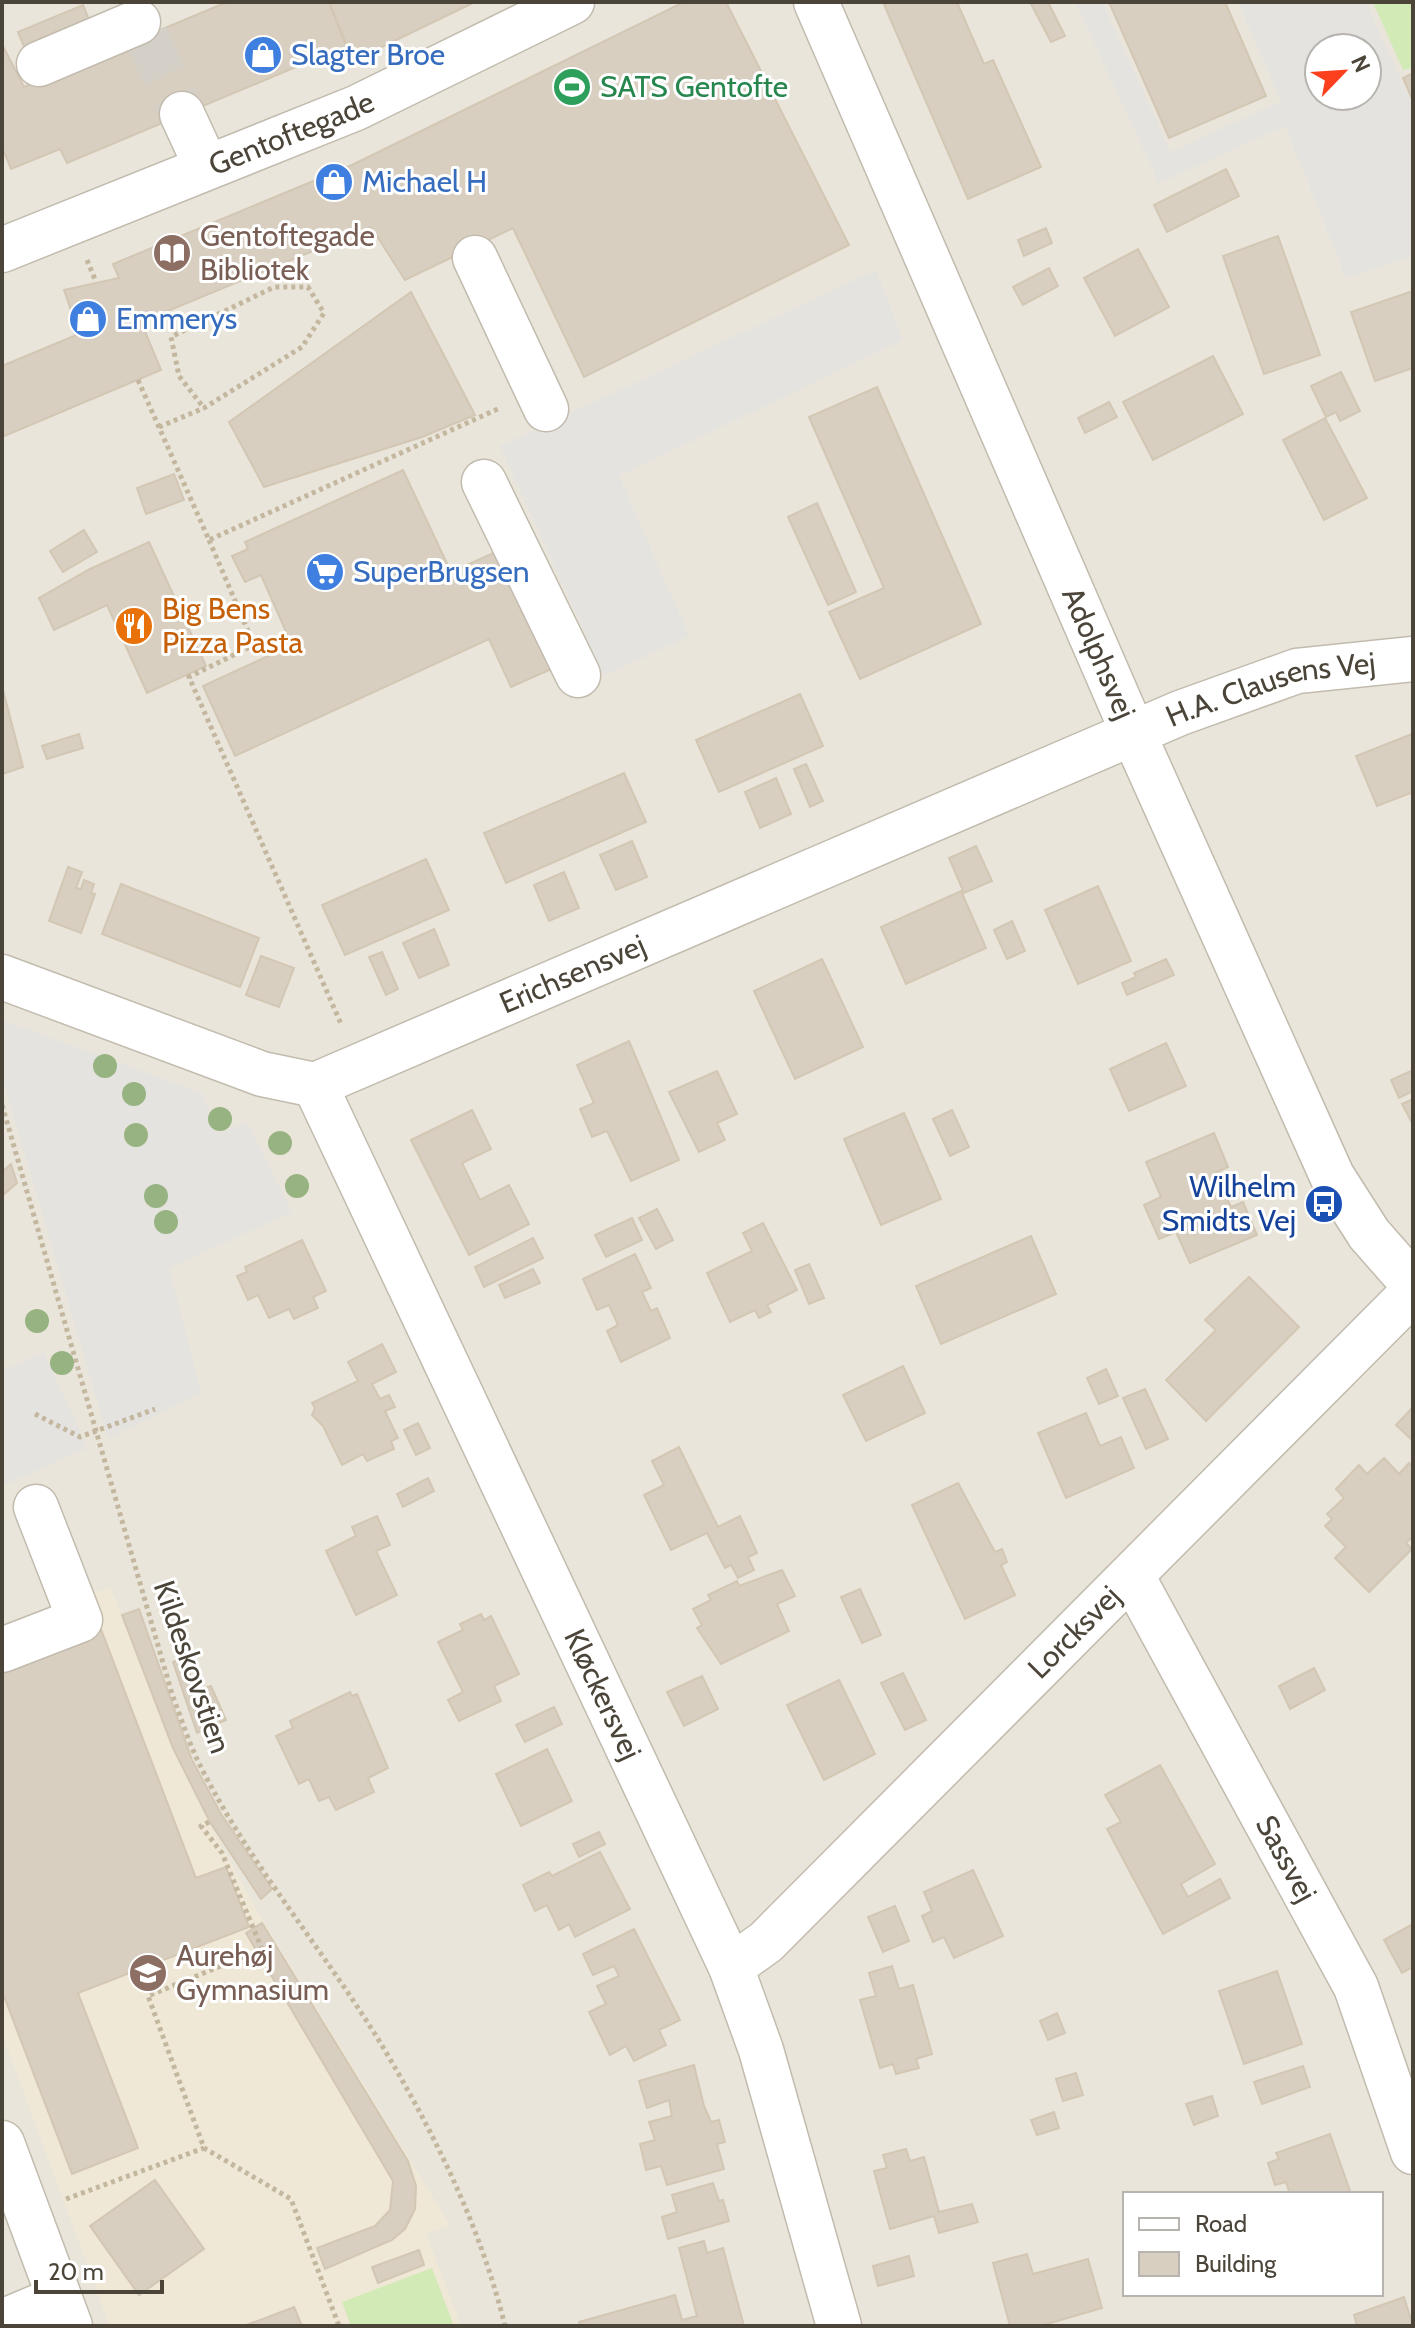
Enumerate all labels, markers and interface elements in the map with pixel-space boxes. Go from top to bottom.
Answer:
north arrow [1303,32,1383,112]
shop icon: Slagter Broe [242,34,284,76]
place label: Slagter Broe [291,36,445,73]
text: N [1345,51,1376,77]
sports icon: SATS Gentofte [551,66,593,108]
place label: SATS Gentofte [600,68,788,105]
street label: Gentoftegade [203,83,380,183]
shop icon: Michael H [313,161,355,203]
place label: Michael H [362,163,487,200]
place label: Gentoftegade Bibliotek [200,217,375,288]
library icon: Gentoftegade Bibliotek [151,232,193,274]
shop icon: Emmerys [67,298,109,340]
place label: Emmerys [116,300,237,337]
supermarket icon: SuperBrugsen [304,551,346,593]
place label: SuperBrugsen [353,553,530,590]
street label: Adolphsvej [1054,582,1144,725]
place label: Big Bens Pizza Pasta [162,590,303,661]
restaurant icon: Big Bens Pizza Pasta [113,605,155,647]
street label: H.A. Clausens Vej [1160,644,1377,735]
street label: Erichsensvej [494,926,651,1021]
place label: Wilhelm Smidts Vej [1162,1168,1296,1239]
bus stop icon: Wilhelm Smidts Vej [1303,1183,1345,1225]
street label: Kildeskovstien [146,1576,239,1758]
street label: Lorcksvej [1020,1578,1128,1686]
street label: Kløckersvej [556,1623,650,1766]
street label: Sassvej [1248,1809,1325,1908]
place label: Aurehøj Gymnasium [176,1937,329,2008]
school or university icon: Aurehøj Gymnasium [127,1952,169,1994]
legend [1123,2192,1383,2296]
text: Road [1195,2209,1247,2238]
scale bar [36,2244,162,2294]
text: Building [1195,2249,1277,2278]
text: 20 m [48,2257,104,2286]

